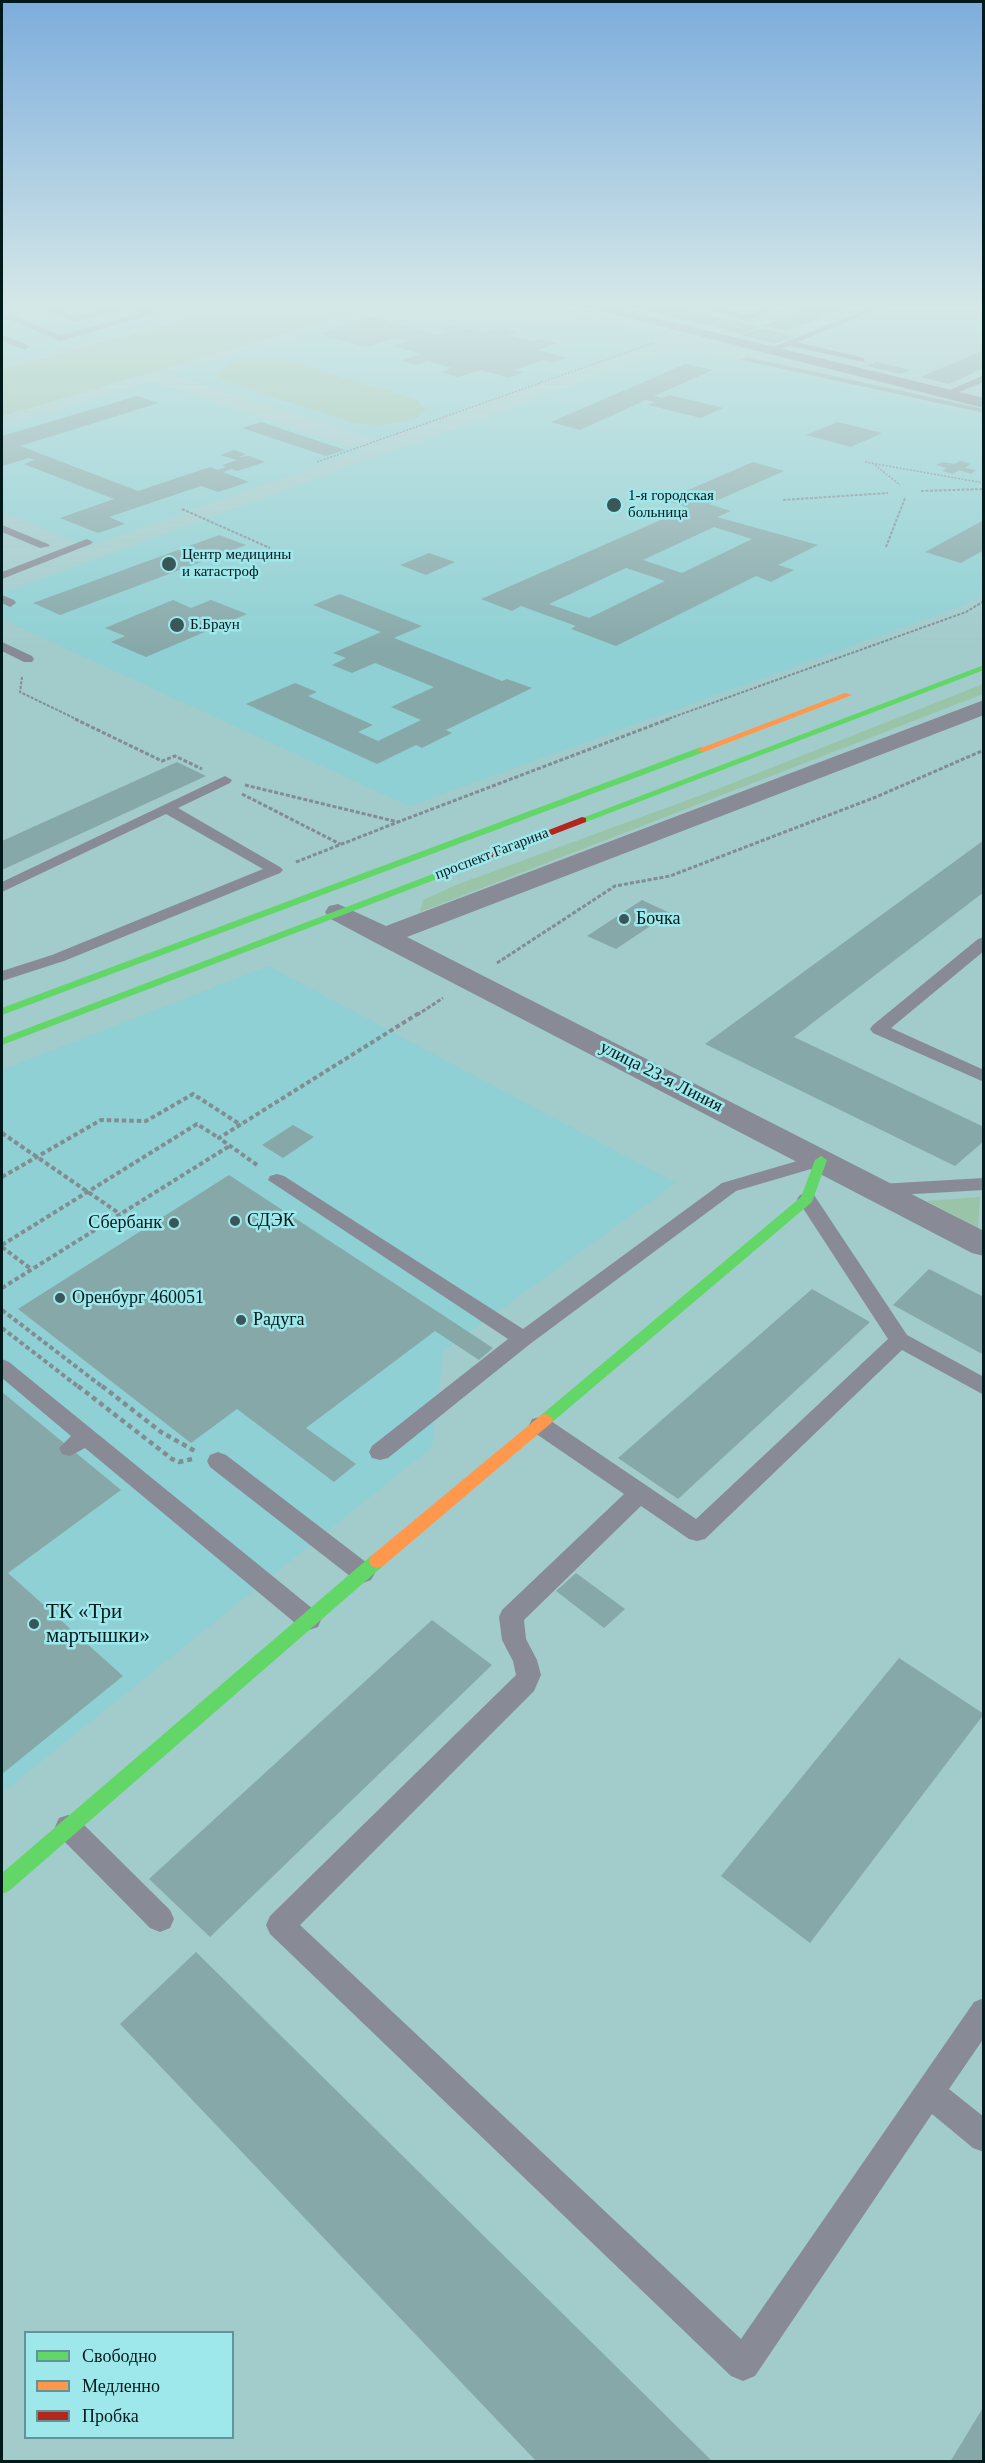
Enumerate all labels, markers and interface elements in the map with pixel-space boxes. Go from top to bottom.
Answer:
place label: 1-я городская больница [628,487,714,522]
marker: 1-я городская больница [605,496,623,514]
place label: Центр медицины и катастроф [182,546,291,581]
marker: Центр медицины и катастроф [160,555,178,573]
marker: Б.Браун [168,616,186,634]
place label: Б.Браун [190,616,240,634]
street label: проспект Гагарина [433,824,551,884]
place label: Бочка [636,908,680,930]
marker: Бочка [617,912,631,926]
street label: улица 23-я Линия [596,1037,726,1117]
place label: СДЭК [247,1210,295,1232]
place label: Сбербанк [88,1212,162,1234]
marker: СДЭК [228,1214,242,1228]
marker: Сбербанк [167,1216,181,1230]
place label: Оренбург 460051 [72,1287,204,1309]
marker: Оренбург 460051 [53,1291,67,1305]
place label: Радуга [253,1309,305,1331]
marker: Радуга [234,1313,248,1327]
place label: ТК «Три мартышки» [46,1599,150,1649]
marker: ТК «Три мартышки» [27,1617,41,1631]
legend [24,2331,234,2439]
text: Свободно [82,2346,157,2366]
text: Медленно [82,2376,160,2396]
text: Пробка [82,2406,139,2426]

